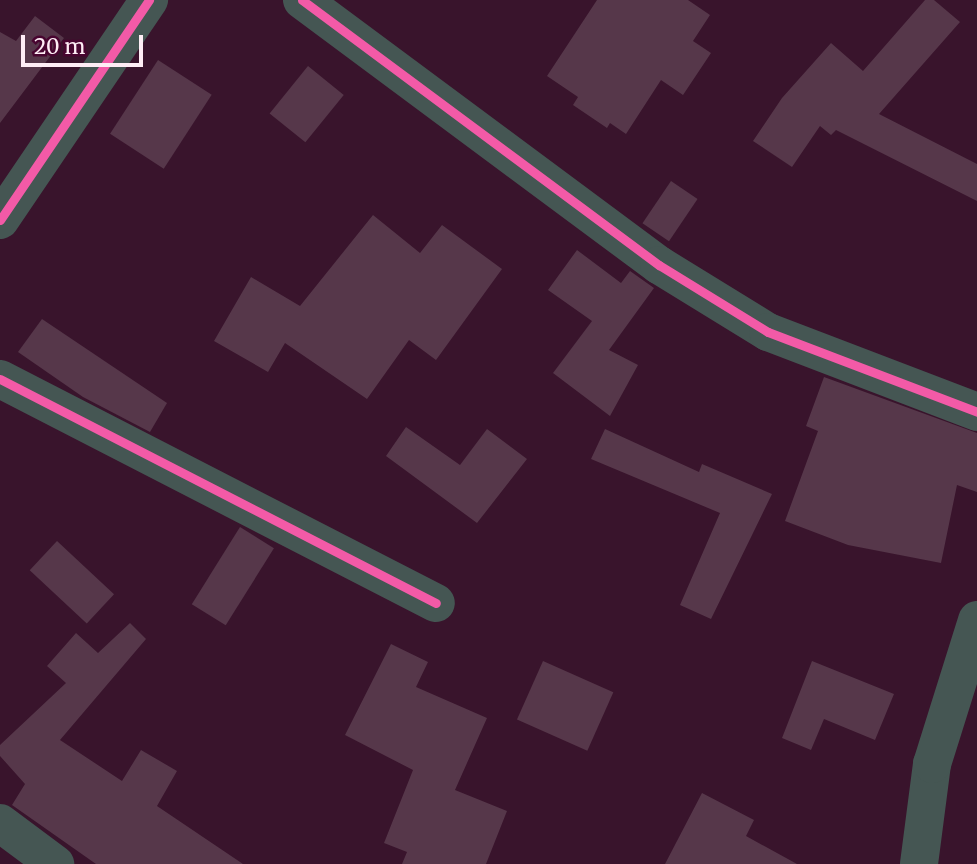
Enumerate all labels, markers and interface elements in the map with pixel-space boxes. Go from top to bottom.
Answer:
scale bar [24,21,147,65]
text: 20 m [34,33,85,60]

